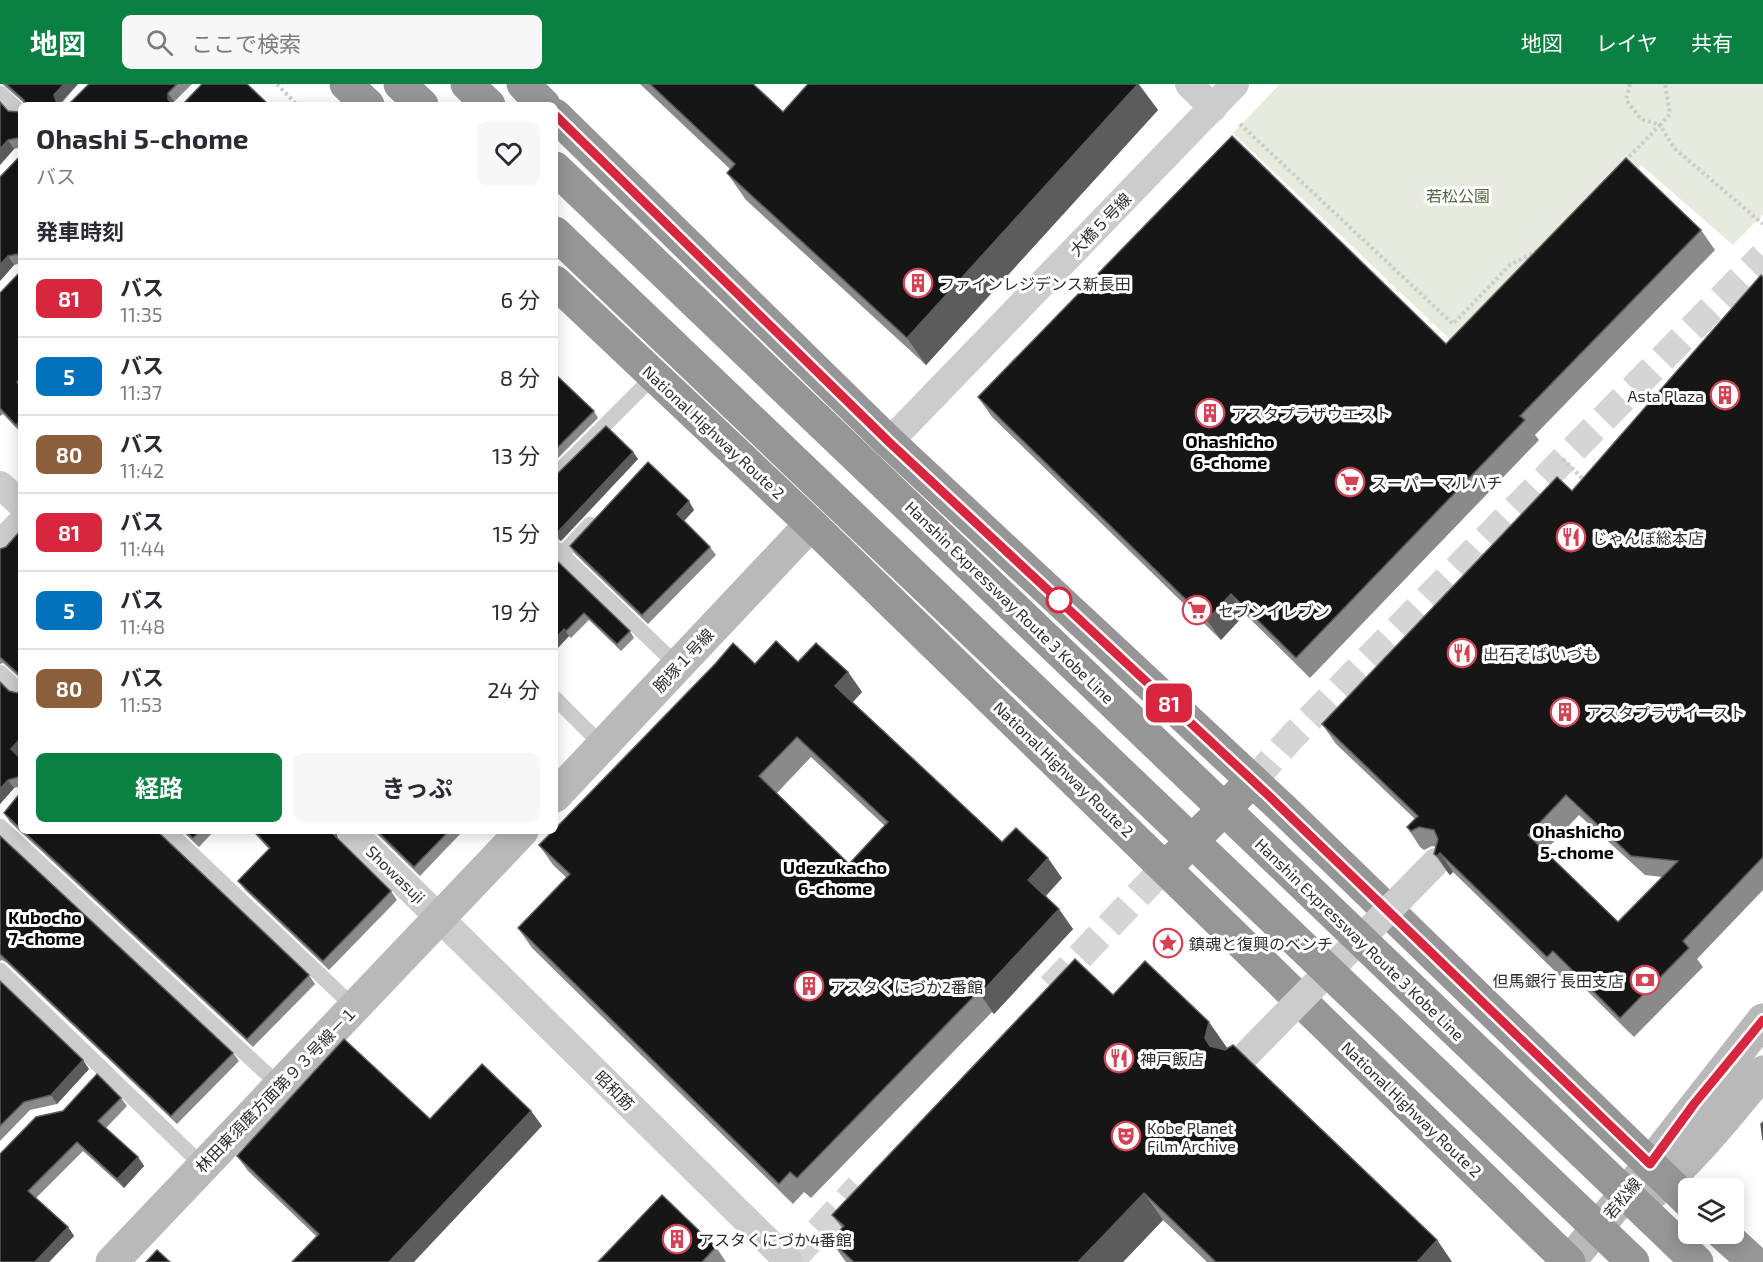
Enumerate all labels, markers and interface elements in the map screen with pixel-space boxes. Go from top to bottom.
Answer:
search box [122,15,542,69]
text: 地図 [30,26,86,60]
icon: search [143,26,176,59]
text: ここで検索 [191,30,301,56]
text: 地図 [1521,30,1563,55]
text: レイヤ [1596,30,1658,55]
text: 共有 [1691,30,1733,55]
text: Ohashi 5-chome [36,121,249,155]
button: heart [477,122,540,185]
text: バス [36,164,76,188]
park label: 若松公園 [1426,186,1490,205]
street label: 大橋５号線 [1065,189,1135,259]
text: 発車時刻 [36,218,124,244]
building icon: ファインレジデンス新長田 [902,267,934,299]
text: バス [120,274,164,300]
place label: ファインレジデンス新長田 [939,274,1131,293]
text: 81 [58,286,80,311]
text: 6 分 [501,286,540,312]
text: 11:35 [120,302,162,326]
text: バス [120,352,164,378]
street label: National Highway Route 2 [639,361,789,503]
text: 5 [63,364,75,389]
text: 8 分 [500,364,540,390]
building icon: Asta Plaza [1709,379,1741,411]
text: 11:37 [120,380,162,404]
place label: Asta Plaza [1628,386,1704,405]
building icon: アスタプラザウエスト [1194,397,1226,429]
place label: アスタプラザウエスト [1231,404,1391,423]
text: バス [120,430,164,456]
district label: Ohashicho 6-chome [1185,430,1275,473]
text: 80 [56,442,82,467]
text: 13 分 [492,442,540,468]
text: 11:42 [120,458,164,482]
supermarket icon: スーパー マルハチ [1334,466,1366,498]
place label: スーパー マルハチ [1371,473,1502,492]
street label: Hanshin Expressway Route 3 Kobe Line [902,497,1118,707]
text: バス [120,508,164,534]
text: 81 [58,520,80,545]
text: 15 分 [493,520,540,546]
restaurant icon: じゃんぼ総本店 [1555,521,1587,553]
place label: じゃんぼ総本店 [1592,528,1704,547]
text: 11:44 [120,536,165,560]
text: バス [120,586,164,612]
unlabelled marker [1046,587,1072,613]
supermarket icon: セブンイレブン [1181,594,1213,626]
text: 5 [63,598,75,623]
text: 19 分 [492,598,540,624]
place label: セブンイレブン [1218,601,1330,620]
text: 11:48 [120,614,165,638]
street label: 腕塚１号線 [649,624,717,696]
restaurant icon: 出石そば いづも [1446,637,1478,669]
place label: 出石そば いづも [1483,644,1599,663]
text: バス [120,664,164,690]
text: 80 [56,676,82,701]
text: 24 分 [487,676,540,702]
line badge: 81 [1142,684,1196,722]
text: 81 [1158,691,1180,716]
text: 11:53 [120,692,162,716]
building icon: アスタプラザイースト [1549,696,1581,728]
street label: National Highway Route 2 [990,697,1138,841]
place label: アスタプラザイースト [1586,703,1745,722]
button: 経路 [36,753,282,822]
button: きっぷ [294,753,540,822]
district label: Ohashicho 5-chome [1532,820,1622,863]
street label: Hanshin Expressway Route 3 Kobe Line [1252,834,1468,1044]
street label: Showasuji [362,841,429,907]
district label: Udezukacho 6-chome [783,856,887,899]
district label: Kubocho 7-chome [8,906,82,949]
place icon: 鎮魂と復興のベンチ [1152,927,1184,959]
place label: 鎮魂と復興のベンチ [1189,934,1333,953]
bank icon: 但馬銀行 長田支店 [1629,964,1661,996]
building icon: アスタくにづか2番館 [793,970,825,1002]
place label: 但馬銀行 長田支店 [1492,971,1624,990]
place label: アスタくにづか2番館 [830,977,983,996]
street label: 林田東須磨方面第９３号線－１ [191,1002,361,1176]
street label: National Highway Route 2 [1338,1037,1486,1181]
restaurant icon: 神戸飯店 [1103,1042,1135,1074]
place label: 神戸飯店 [1140,1049,1204,1068]
street label: 昭和筋 [591,1066,639,1114]
place label: Kobe Planet Film Archive [1147,1118,1236,1155]
theatre icon: Kobe Planet Film Archive [1110,1120,1142,1152]
street label: 若松線 [1599,1174,1645,1222]
map controls [1678,1178,1744,1244]
button: layers [1678,1178,1744,1244]
building icon: アスタくにづか4番館 [661,1223,693,1255]
place label: アスタくにづか4番館 [698,1230,852,1249]

